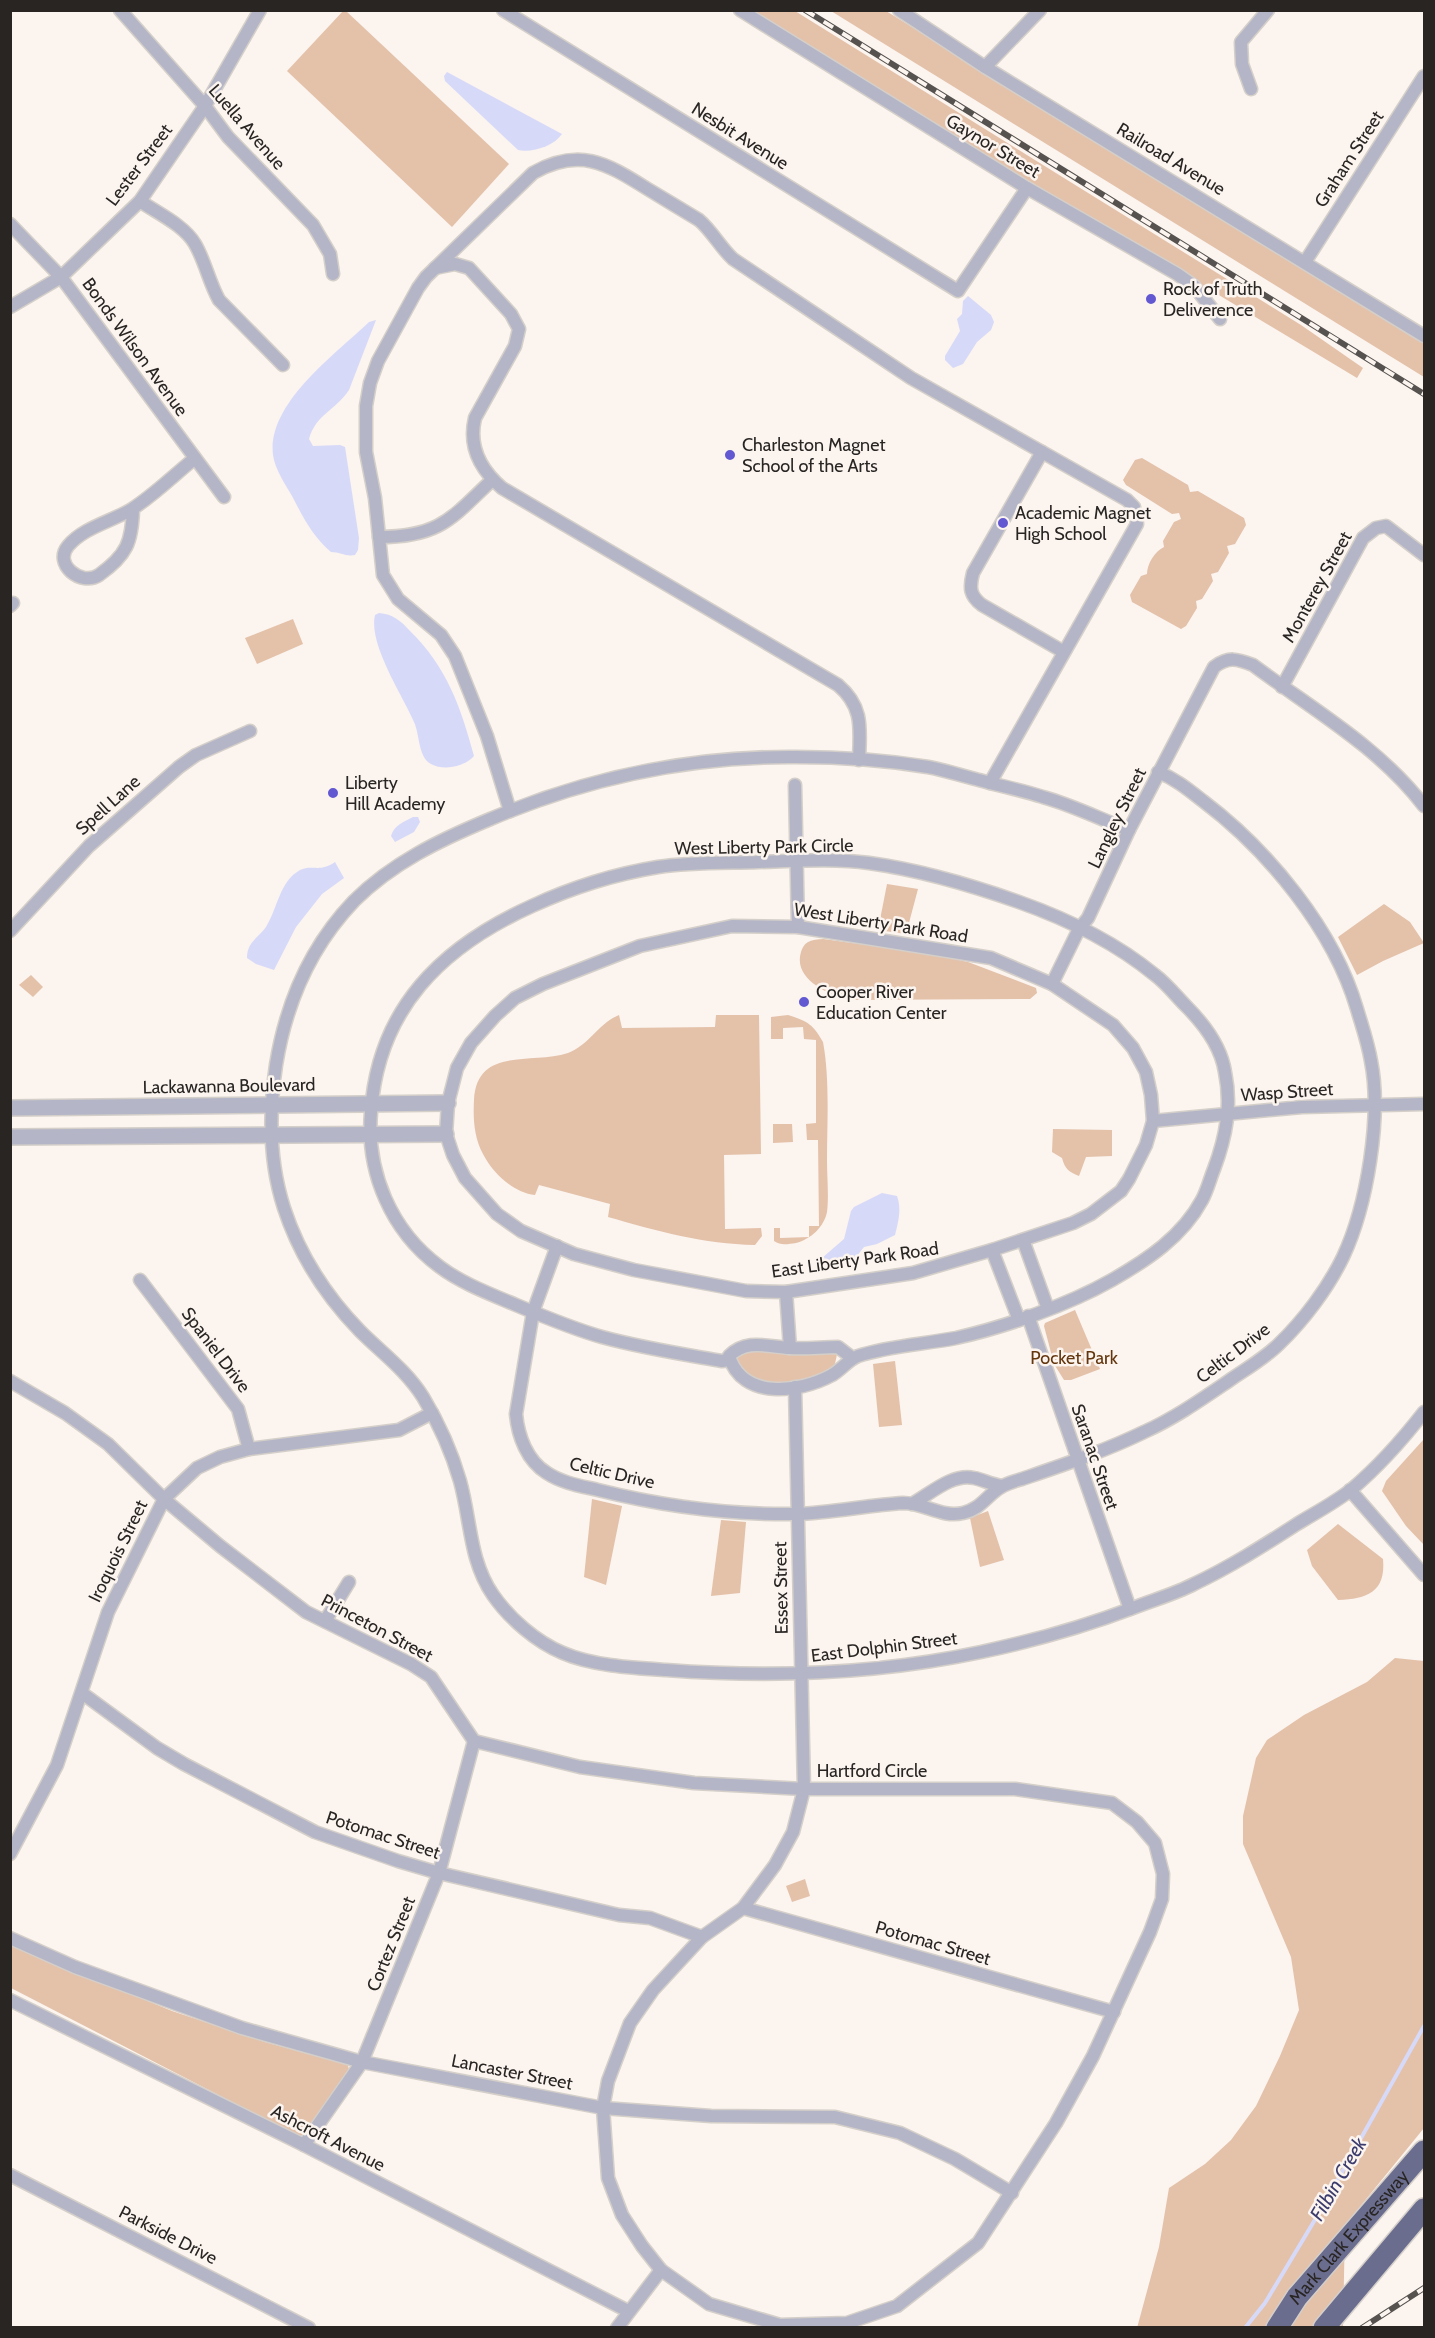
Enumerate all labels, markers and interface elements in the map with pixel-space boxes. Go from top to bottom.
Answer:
street label: Luella Avenue [204,80,290,174]
street label: Nesbit Avenue [687,98,793,174]
street label: Graham Street [1310,107,1388,211]
street label: Gaynor Street [942,109,1044,183]
street label: Railroad Avenue [1113,118,1229,200]
street label: Lester Street [101,120,177,210]
street label: Bonds Wilson Avenue [77,273,193,421]
place label: Rock of Truth Deliverence [1163,278,1262,321]
marker: Rock of Truth Deliverence [1144,292,1158,306]
place label: Charleston Magnet School of the Arts [742,434,885,477]
marker: Charleston Magnet School of the Arts [723,448,737,462]
place label: Academic Magnet High School [1015,502,1151,545]
marker: Academic Magnet High School [996,516,1010,530]
street label: Monterey Street [1277,528,1357,646]
street label: Langley Street [1083,764,1151,872]
street label: Spell Lane [71,770,145,840]
place label: Liberty Hill Academy [345,772,445,815]
marker: Liberty Hill Academy [326,786,340,800]
street label: West Liberty Park Circle [674,834,854,860]
street label: West Liberty Park Road [793,898,969,948]
place label: Cooper River Education Center [816,981,947,1024]
marker: Cooper River Education Center [797,995,811,1009]
street label: Lackawanna Boulevard [142,1073,316,1099]
street label: Wasp Street [1240,1078,1334,1106]
street label: East Liberty Park Road [770,1237,940,1283]
street label: Spaniel Drive [177,1303,255,1397]
street label: Celtic Drive [1192,1318,1274,1388]
park label: Pocket Park [1030,1347,1119,1369]
street label: Saranac Street [1067,1401,1123,1513]
street label: Celtic Drive [567,1453,657,1493]
street label: Iroquois Street [84,1496,152,1606]
street label: Essex Street [769,1541,793,1635]
street label: Princeton Street [317,1589,437,1667]
street label: East Dolphin Street [810,1627,958,1667]
street label: Hartford Circle [817,1760,927,1782]
street label: Potomac Street [323,1806,443,1864]
street label: Cortez Street [362,1893,420,1995]
street label: Potomac Street [873,1916,993,1970]
street label: Lancaster Street [449,2049,575,2095]
street label: Ashcroft Avenue [267,2100,389,2176]
water label: Filbin Creek [1305,2132,1372,2225]
street label: Mark Clark Expressway [1284,2165,1413,2309]
street label: Parkside Drive [115,2201,221,2269]

